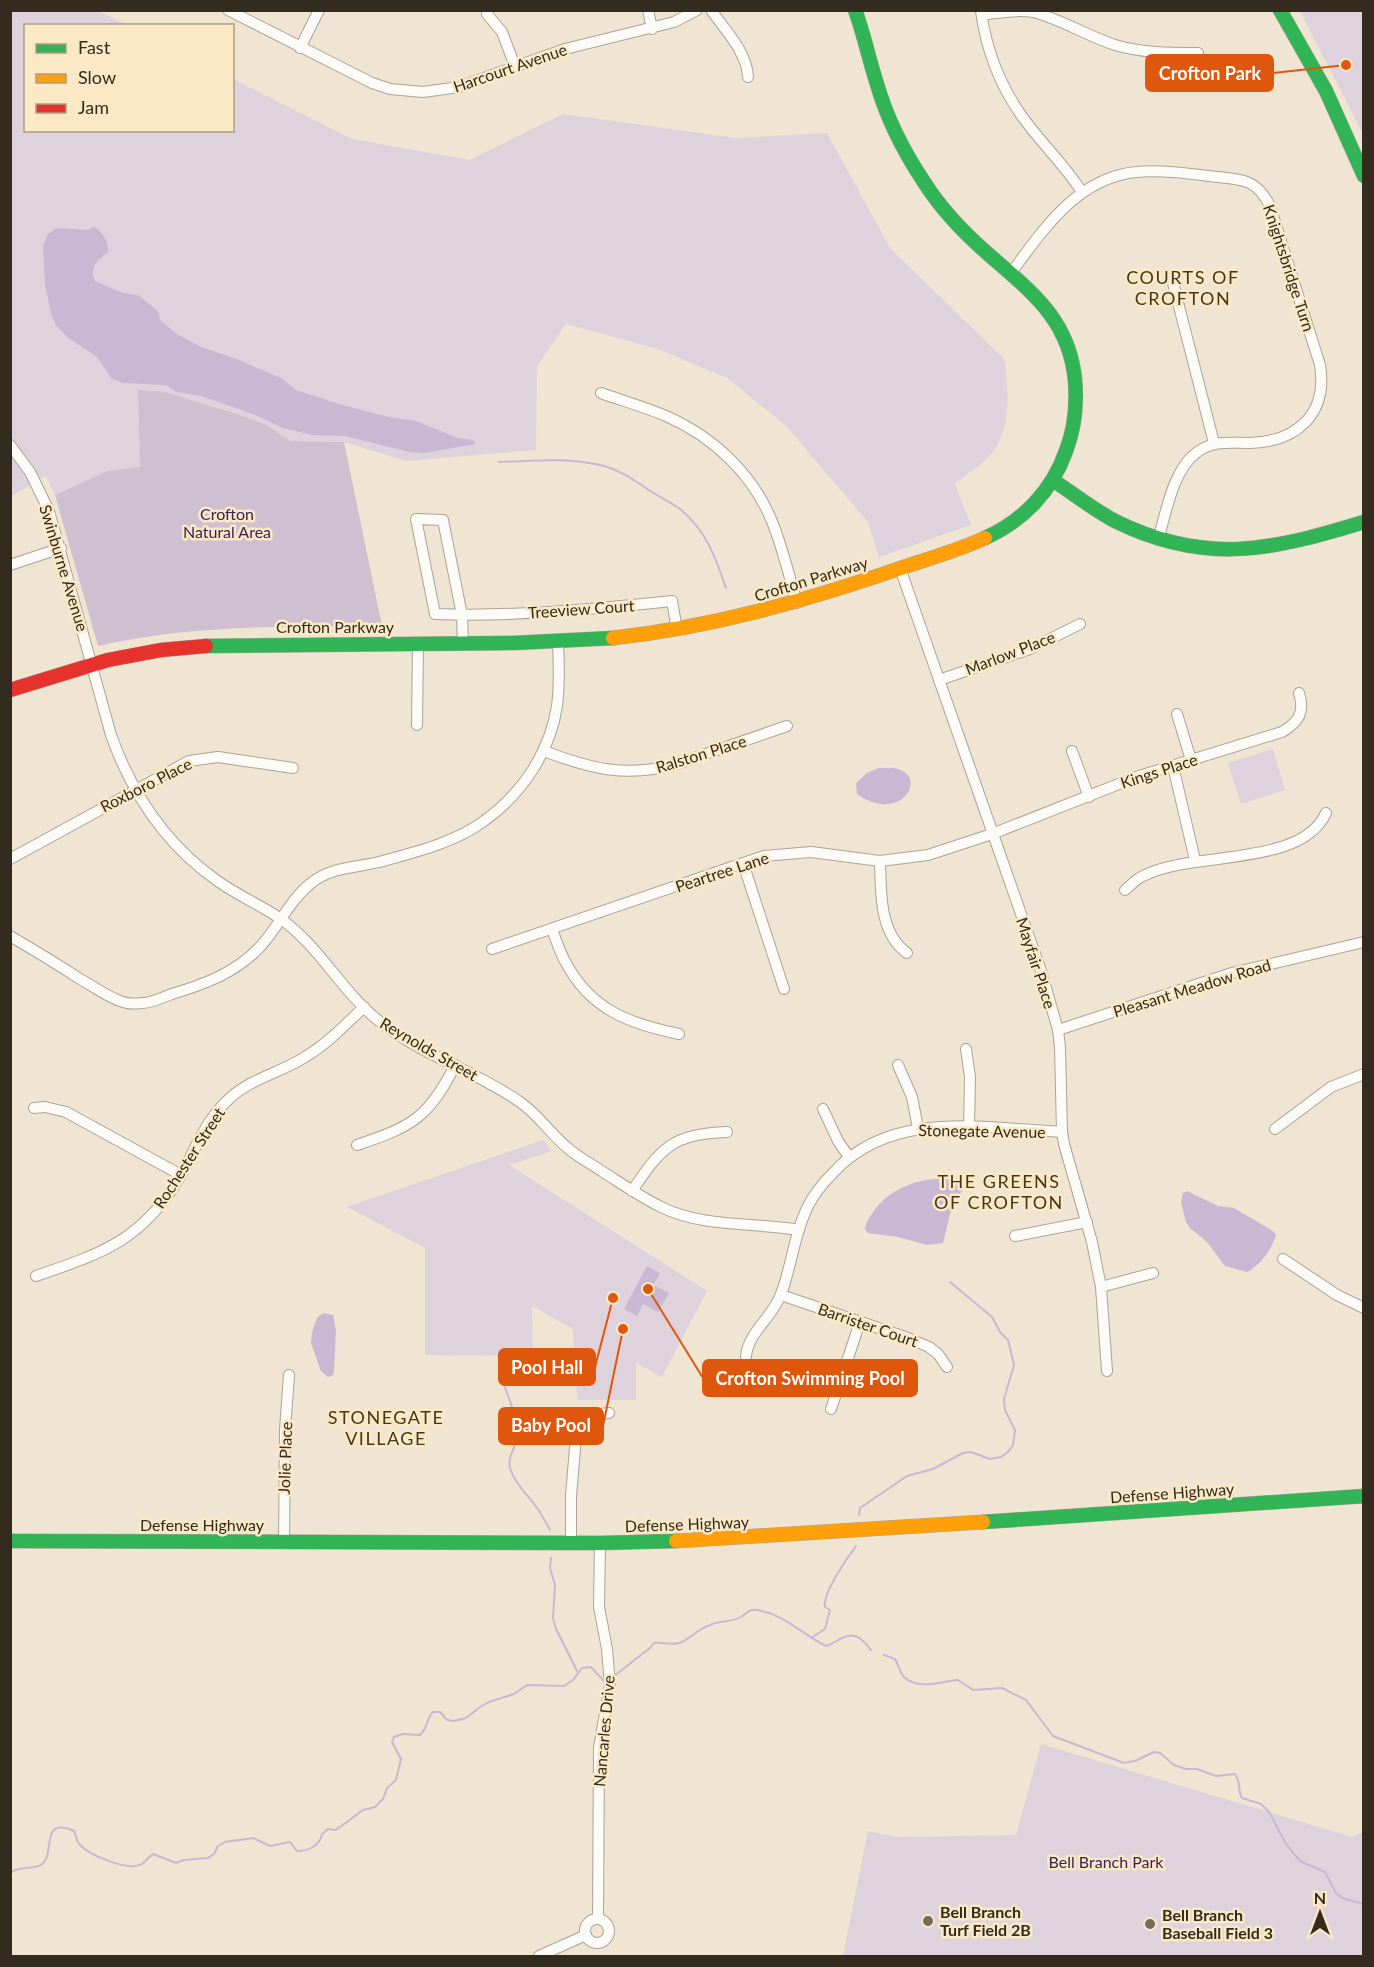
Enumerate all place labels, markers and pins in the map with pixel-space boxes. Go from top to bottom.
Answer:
callout: Crofton Park [1146,55,1273,91]
callout: Pool Hall [499,1349,595,1385]
callout: Crofton Swimming Pool [703,1360,917,1396]
callout: Baby Pool [499,1408,603,1444]
place label: Bell Branch Turf Field 2B [940,1902,1031,1939]
place label: Bell Branch Baseball Field 3 [1162,1905,1273,1942]
marker: Bell Branch Turf Field 2B [921,1914,935,1928]
marker: Bell Branch Baseball Field 3 [1143,1917,1157,1931]

